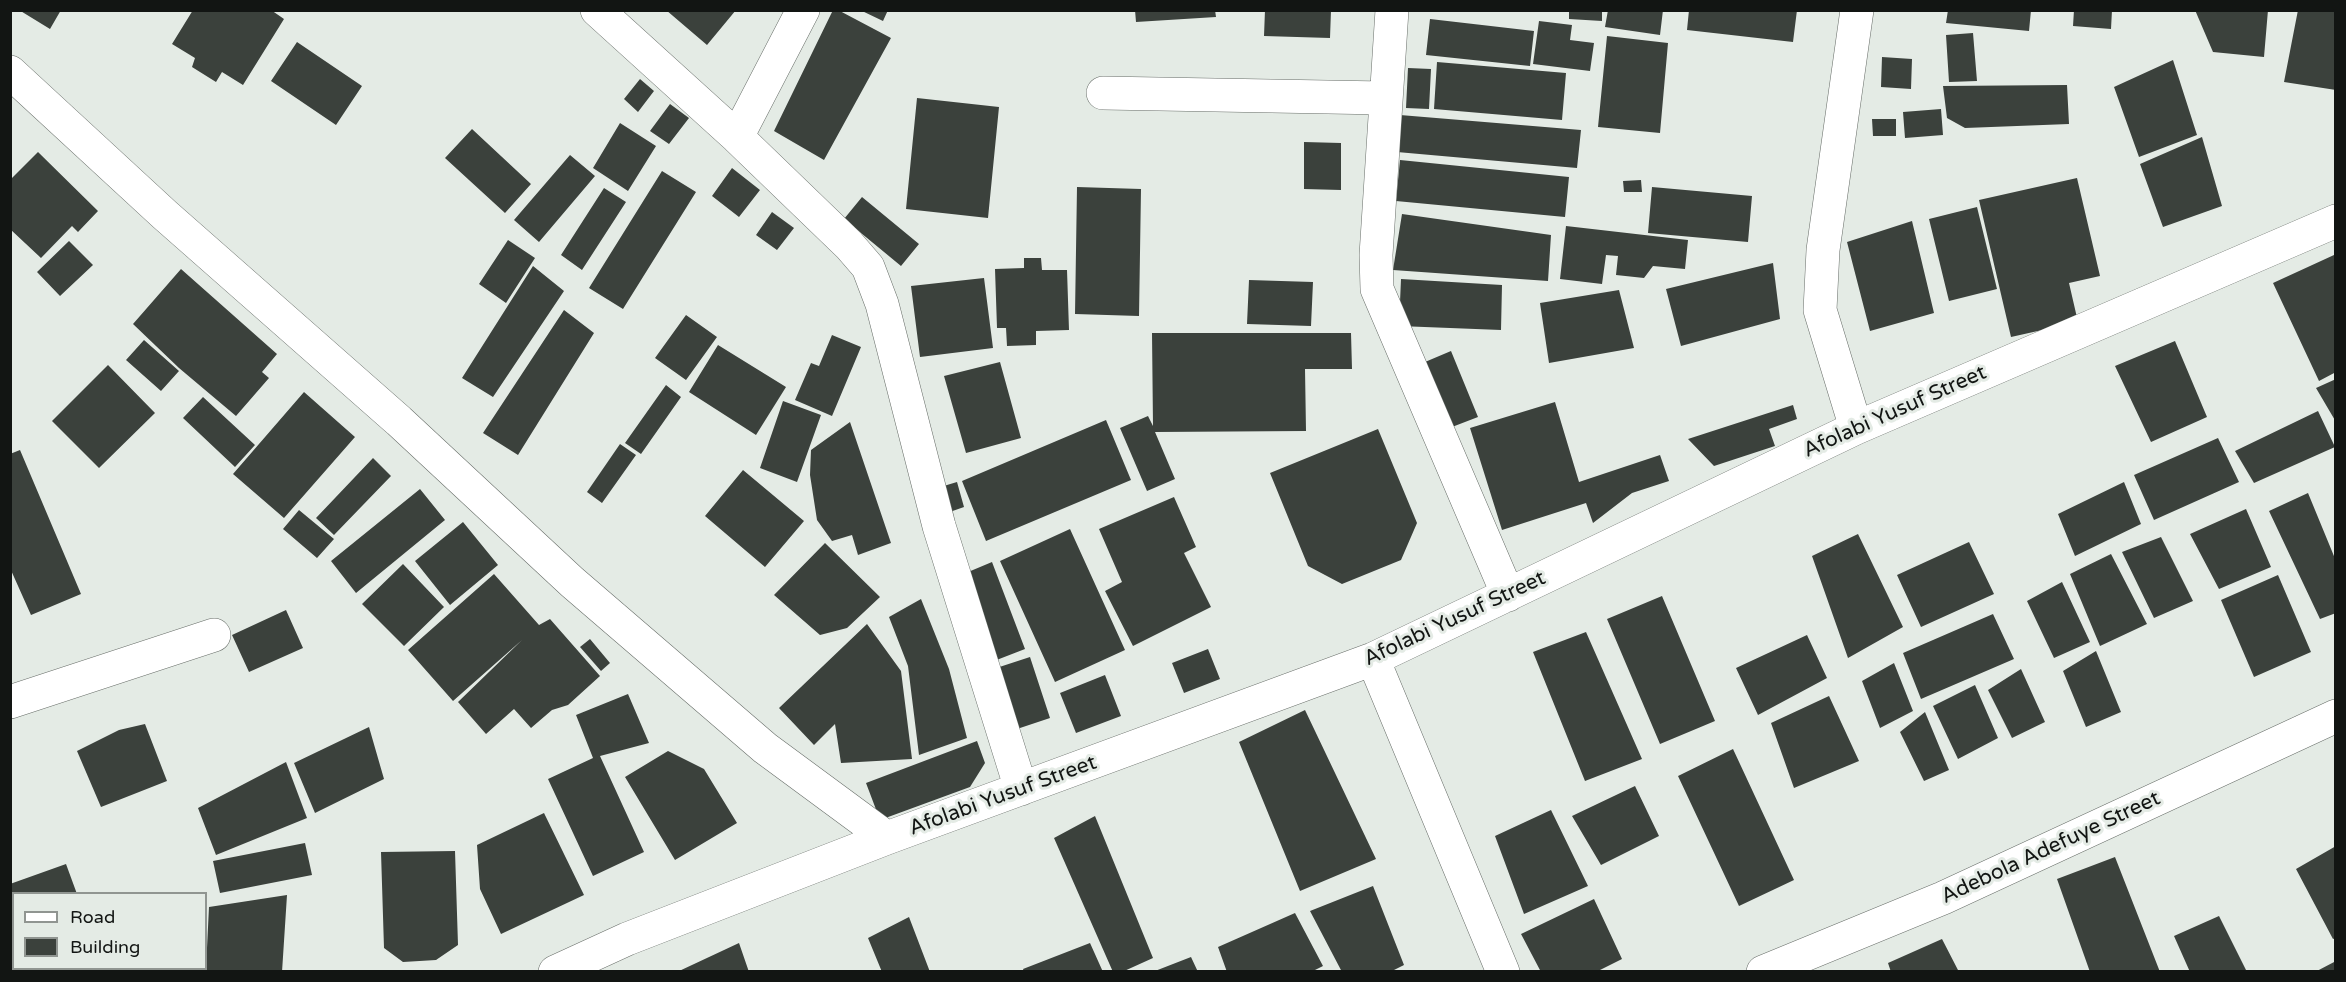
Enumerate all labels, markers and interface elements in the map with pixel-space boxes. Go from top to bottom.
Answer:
street label: Afolabi Yusuf Street [1800,360,1990,464]
street label: Afolabi Yusuf Street [1360,566,1550,672]
street label: Afolabi Yusuf Street [906,750,1100,842]
street label: Adebola Adefuye Street [1937,786,2165,910]
legend [12,892,207,970]
text: Road [70,906,115,928]
text: Building [70,936,140,958]

